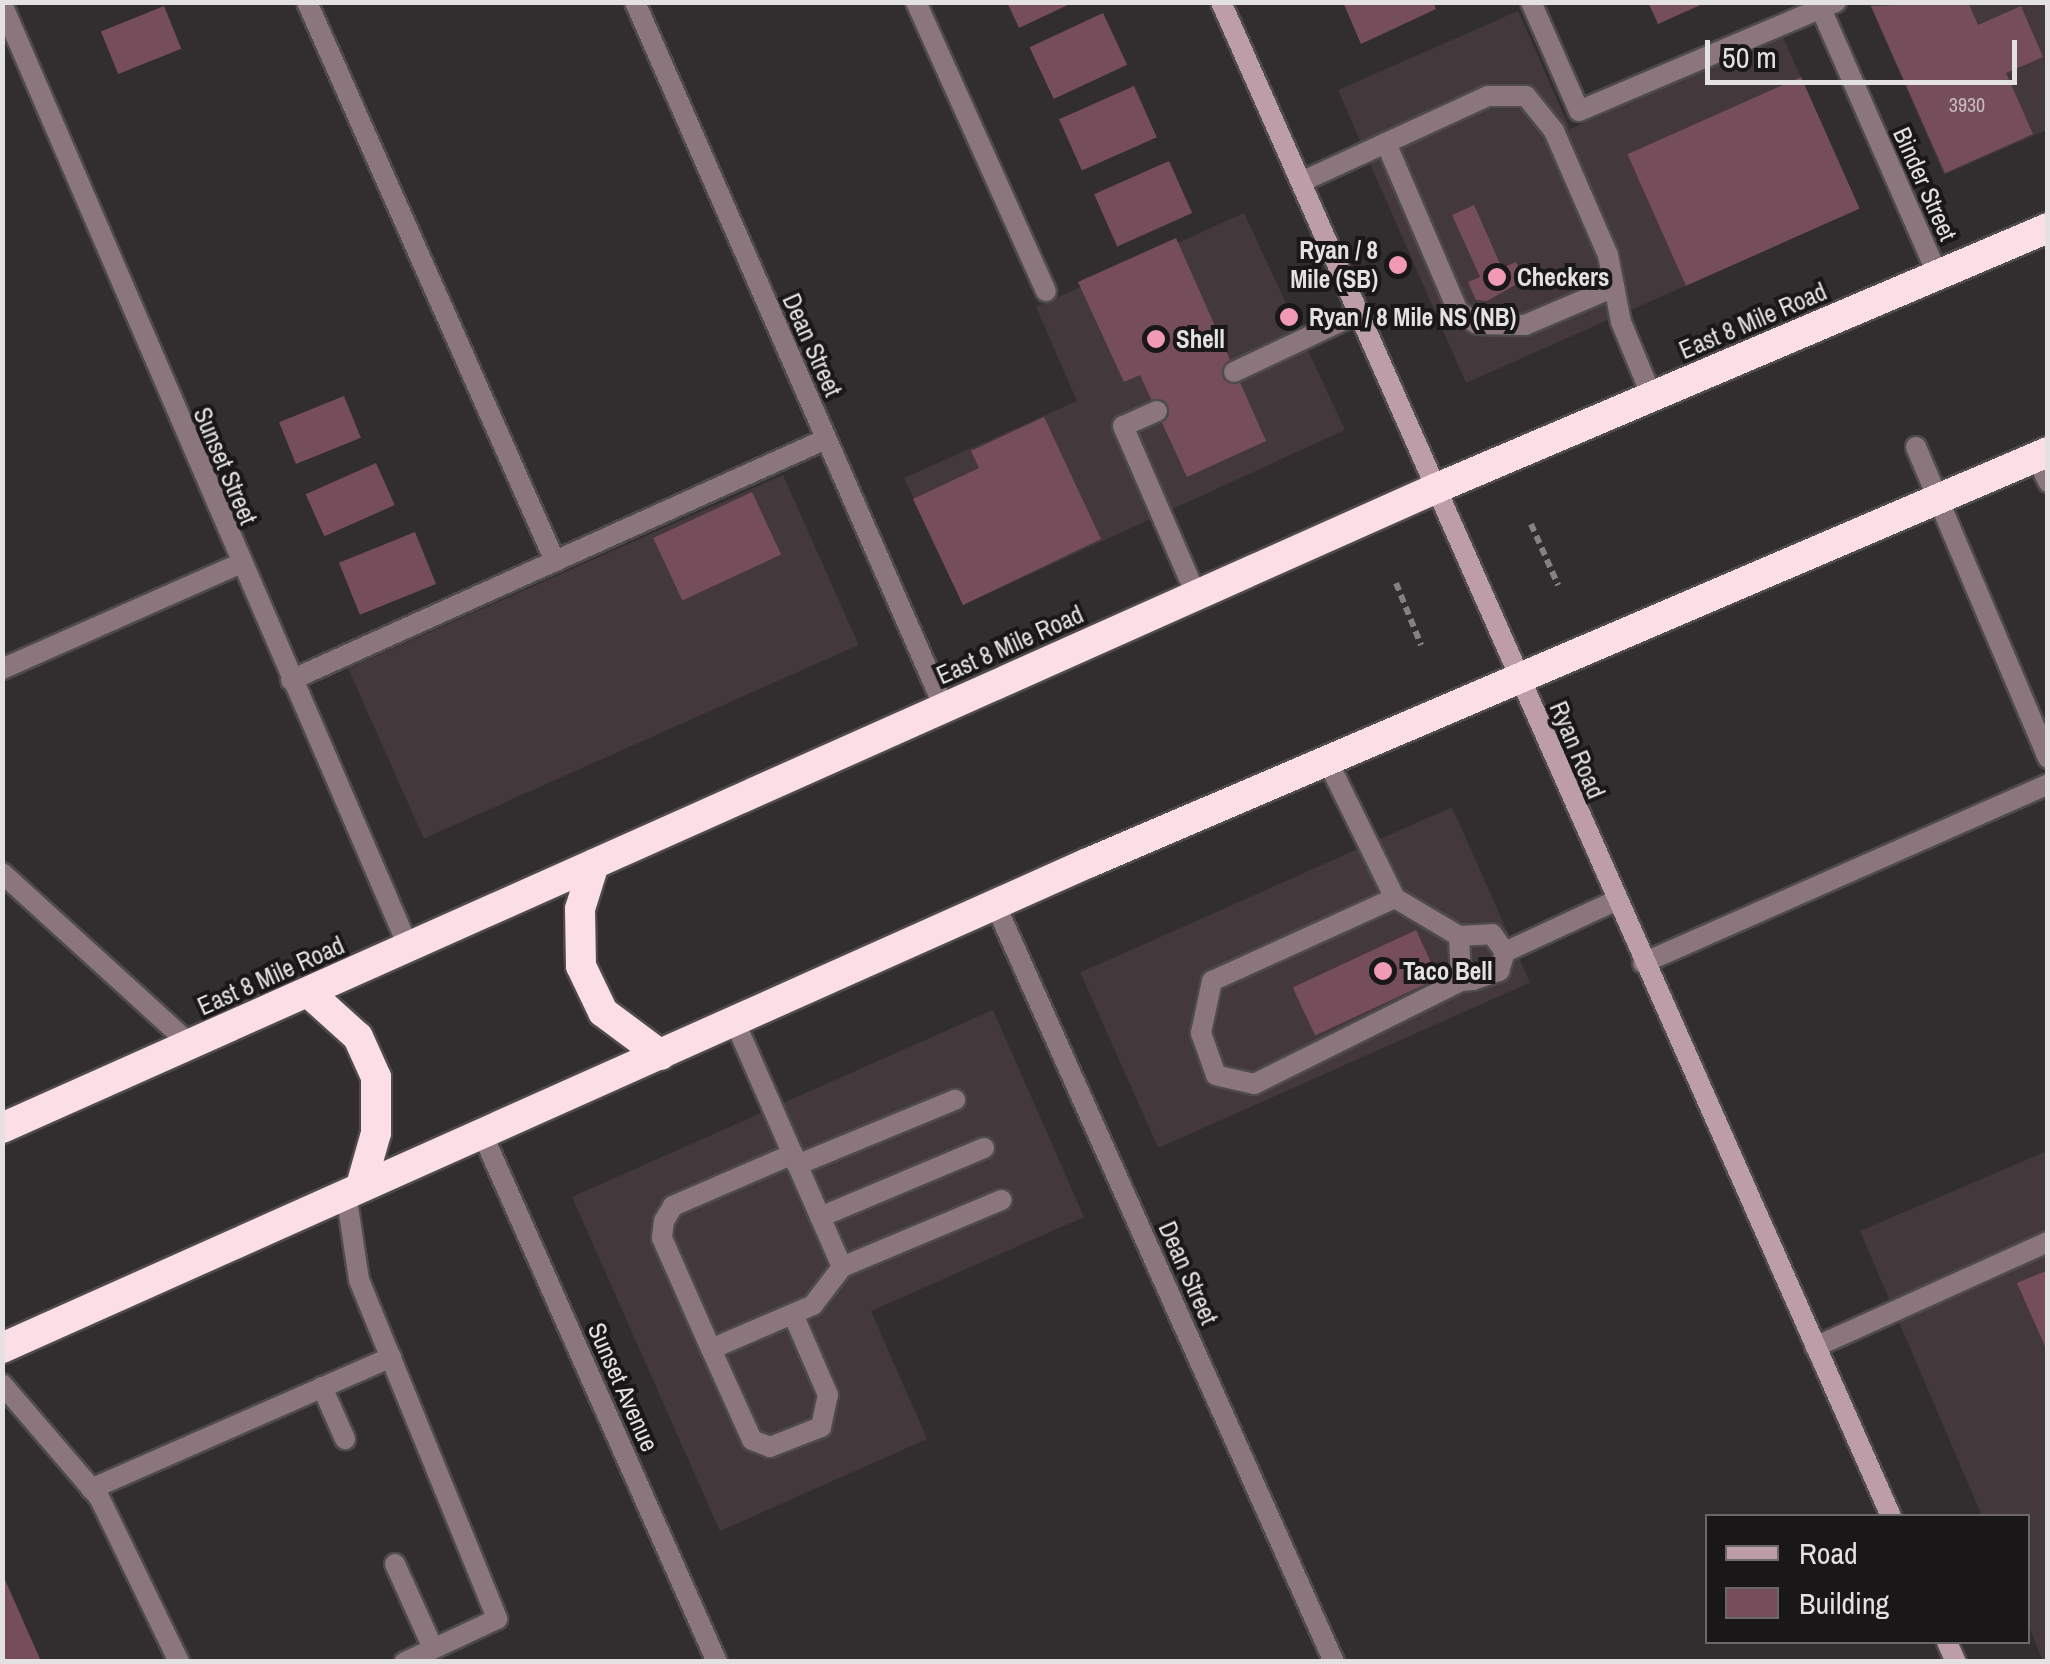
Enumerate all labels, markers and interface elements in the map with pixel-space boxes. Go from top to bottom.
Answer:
scale bar [1710,20,2022,82]
text: 50 m [1722,37,1777,77]
house number: 3930 [1949,92,1985,116]
street label: Binder Street [1887,123,1963,245]
place label: Ryan / 8 Mile (SB) [1290,236,1378,295]
marker: Ryan / 8 Mile (SB) [1387,254,1409,276]
place label: Checkers [1517,262,1609,292]
marker: Checkers [1486,266,1508,288]
street label: East 8 Mile Road [1675,276,1831,366]
street label: Dean Street [776,289,848,401]
place label: Ryan / 8 Mile NS (NB) [1309,302,1516,332]
marker: Ryan / 8 Mile NS (NB) [1278,306,1300,328]
place label: Shell [1176,324,1225,354]
marker: Shell [1145,328,1167,350]
street label: Sunset Street [187,403,263,529]
street label: East 8 Mile Road [932,599,1088,691]
street label: Ryan Road [1543,697,1611,803]
street label: East 8 Mile Road [193,930,349,1022]
place label: Taco Bell [1403,956,1493,986]
marker: Taco Bell [1372,960,1394,982]
street label: Dean Street [1152,1217,1224,1329]
street label: Sunset Avenue [581,1318,665,1456]
legend [1705,1514,2030,1644]
text: Road [1799,1533,1858,1573]
text: Building [1799,1583,1889,1623]

